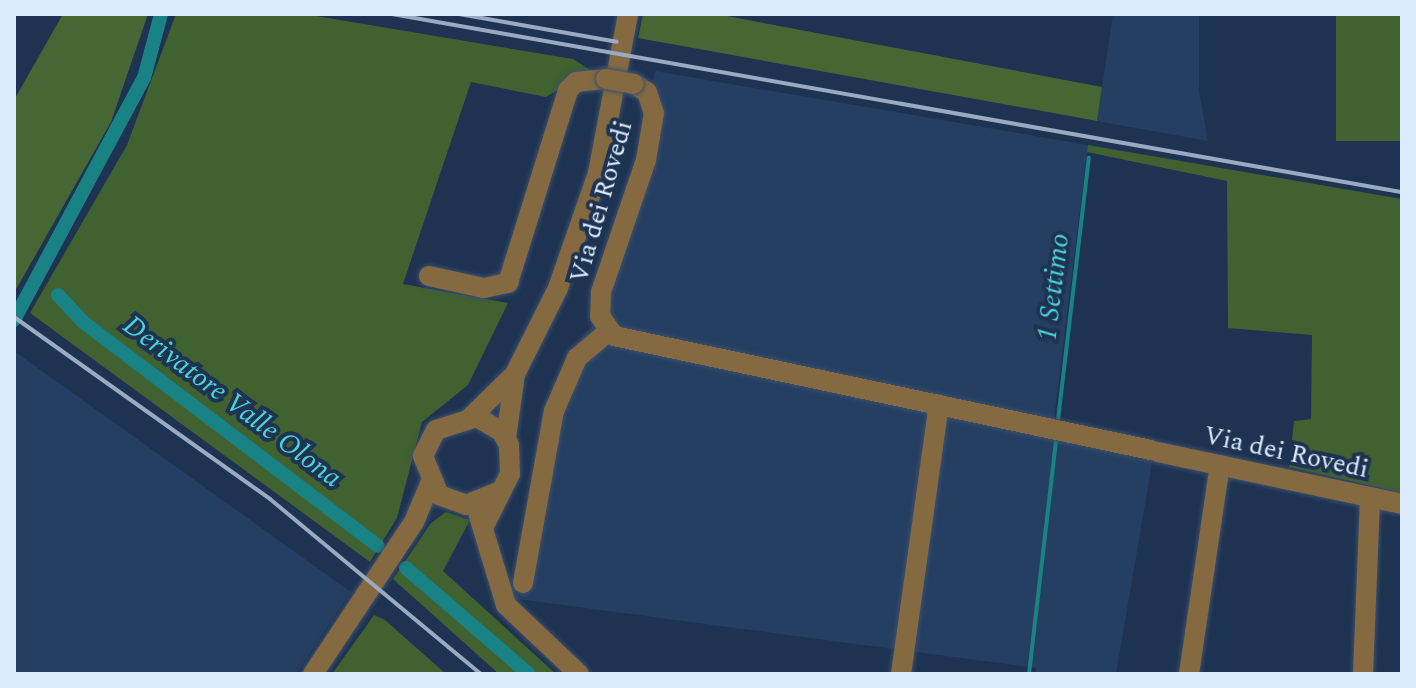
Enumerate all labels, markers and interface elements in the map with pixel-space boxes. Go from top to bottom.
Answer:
street label: Via dei Rovedi [564,117,640,287]
water label: 1 Settimo [1031,231,1077,343]
water label: Derivatore Valle Olona [116,309,348,495]
street label: Via dei Rovedi [1201,420,1371,486]

